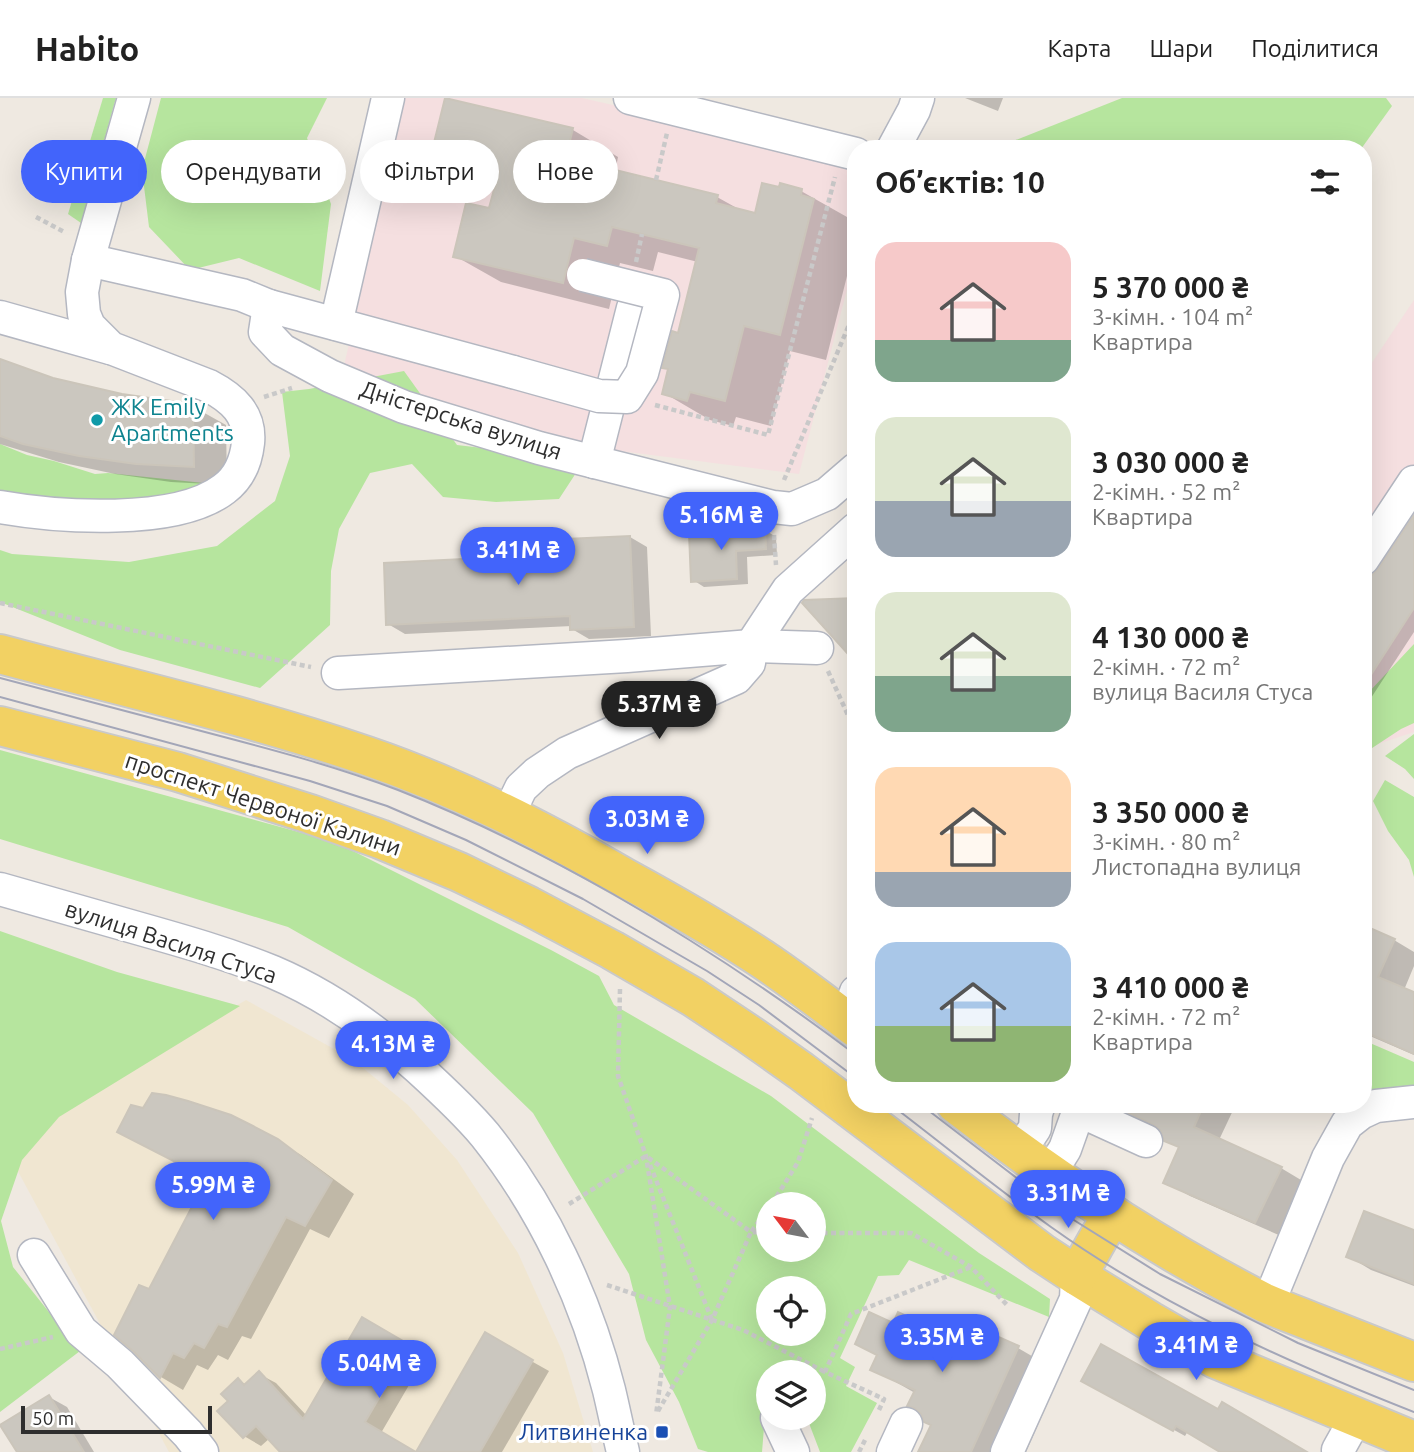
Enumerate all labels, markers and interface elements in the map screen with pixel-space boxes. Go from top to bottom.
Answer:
text: Habito [35,30,139,67]
text: Карта [1047,35,1111,62]
text: Шари [1149,35,1213,62]
text: Поділитися [1251,35,1379,62]
chip: Купити [21,140,147,203]
chip: Орендувати [161,140,346,203]
chip: Фільтри [360,140,499,203]
chip: Нове [513,140,618,203]
icon: filters [1306,163,1344,201]
text: Об’єктів: 10 [875,165,1045,199]
icon: home [931,270,1015,354]
text: 5 370 000 ₴ [1092,270,1249,304]
text: 3-кімн. · 104 m² [1092,304,1253,329]
text: Квартира [1092,329,1193,354]
street label: Дністерська вулиця [357,375,565,464]
place label: ЖК Emily Apartments [111,394,234,445]
marker: ЖК Emily Apartments [89,412,105,428]
icon: home [931,445,1015,529]
text: 3 030 000 ₴ [1092,445,1249,479]
text: 2-кімн. · 52 m² [1092,479,1240,504]
pin: 5.16M ₴ [656,492,786,552]
text: 5.16M ₴ [679,502,763,527]
text: Квартира [1092,504,1193,529]
pin: 3.41M ₴ [453,528,583,587]
text: 3.41M ₴ [476,537,560,562]
icon: home [931,620,1015,704]
text: 4 130 000 ₴ [1092,620,1249,654]
text: 2-кімн. · 72 m² [1092,654,1240,679]
text: вулиця Василя Стуса [1092,679,1313,704]
pin: 5.37M ₴ [594,682,724,741]
text: 5.37M ₴ [617,691,701,716]
street label: проспект Червоної Калини [122,747,404,860]
icon: home [931,795,1015,879]
text: 3 350 000 ₴ [1092,795,1249,829]
pin: 3.03M ₴ [582,796,712,856]
text: 3.03M ₴ [605,806,689,831]
text: 3-кімн. · 80 m² [1092,829,1240,854]
text: Листопадна вулиця [1092,854,1301,879]
street label: вулиця Василя Стуса [62,895,280,988]
icon: home [931,970,1015,1054]
text: 3 410 000 ₴ [1092,970,1249,1004]
text: 2-кімн. · 72 m² [1092,1004,1240,1029]
pin: 4.13M ₴ [328,1021,458,1081]
text: Квартира [1092,1029,1193,1054]
text: 4.13M ₴ [351,1031,435,1056]
pin: 5.99M ₴ [148,1162,278,1222]
pin: 3.31M ₴ [1003,1170,1133,1230]
text: 5.99M ₴ [171,1172,255,1197]
text: 3.31M ₴ [1026,1180,1110,1205]
north arrow [756,1192,826,1262]
map controls [756,1192,826,1430]
button: locate [756,1276,826,1346]
pin: 3.35M ₴ [877,1314,1007,1374]
pin: 3.41M ₴ [1131,1322,1261,1382]
text: 3.35M ₴ [900,1324,984,1349]
text: 3.41M ₴ [1154,1332,1238,1357]
pin: 5.04M ₴ [314,1340,444,1400]
text: 5.04M ₴ [337,1350,421,1375]
button: layers [756,1360,826,1430]
scale bar [21,1403,212,1435]
text: 50 m [32,1407,74,1429]
place label: Литвиненка [519,1419,648,1444]
marker: Литвиненка [654,1424,670,1440]

